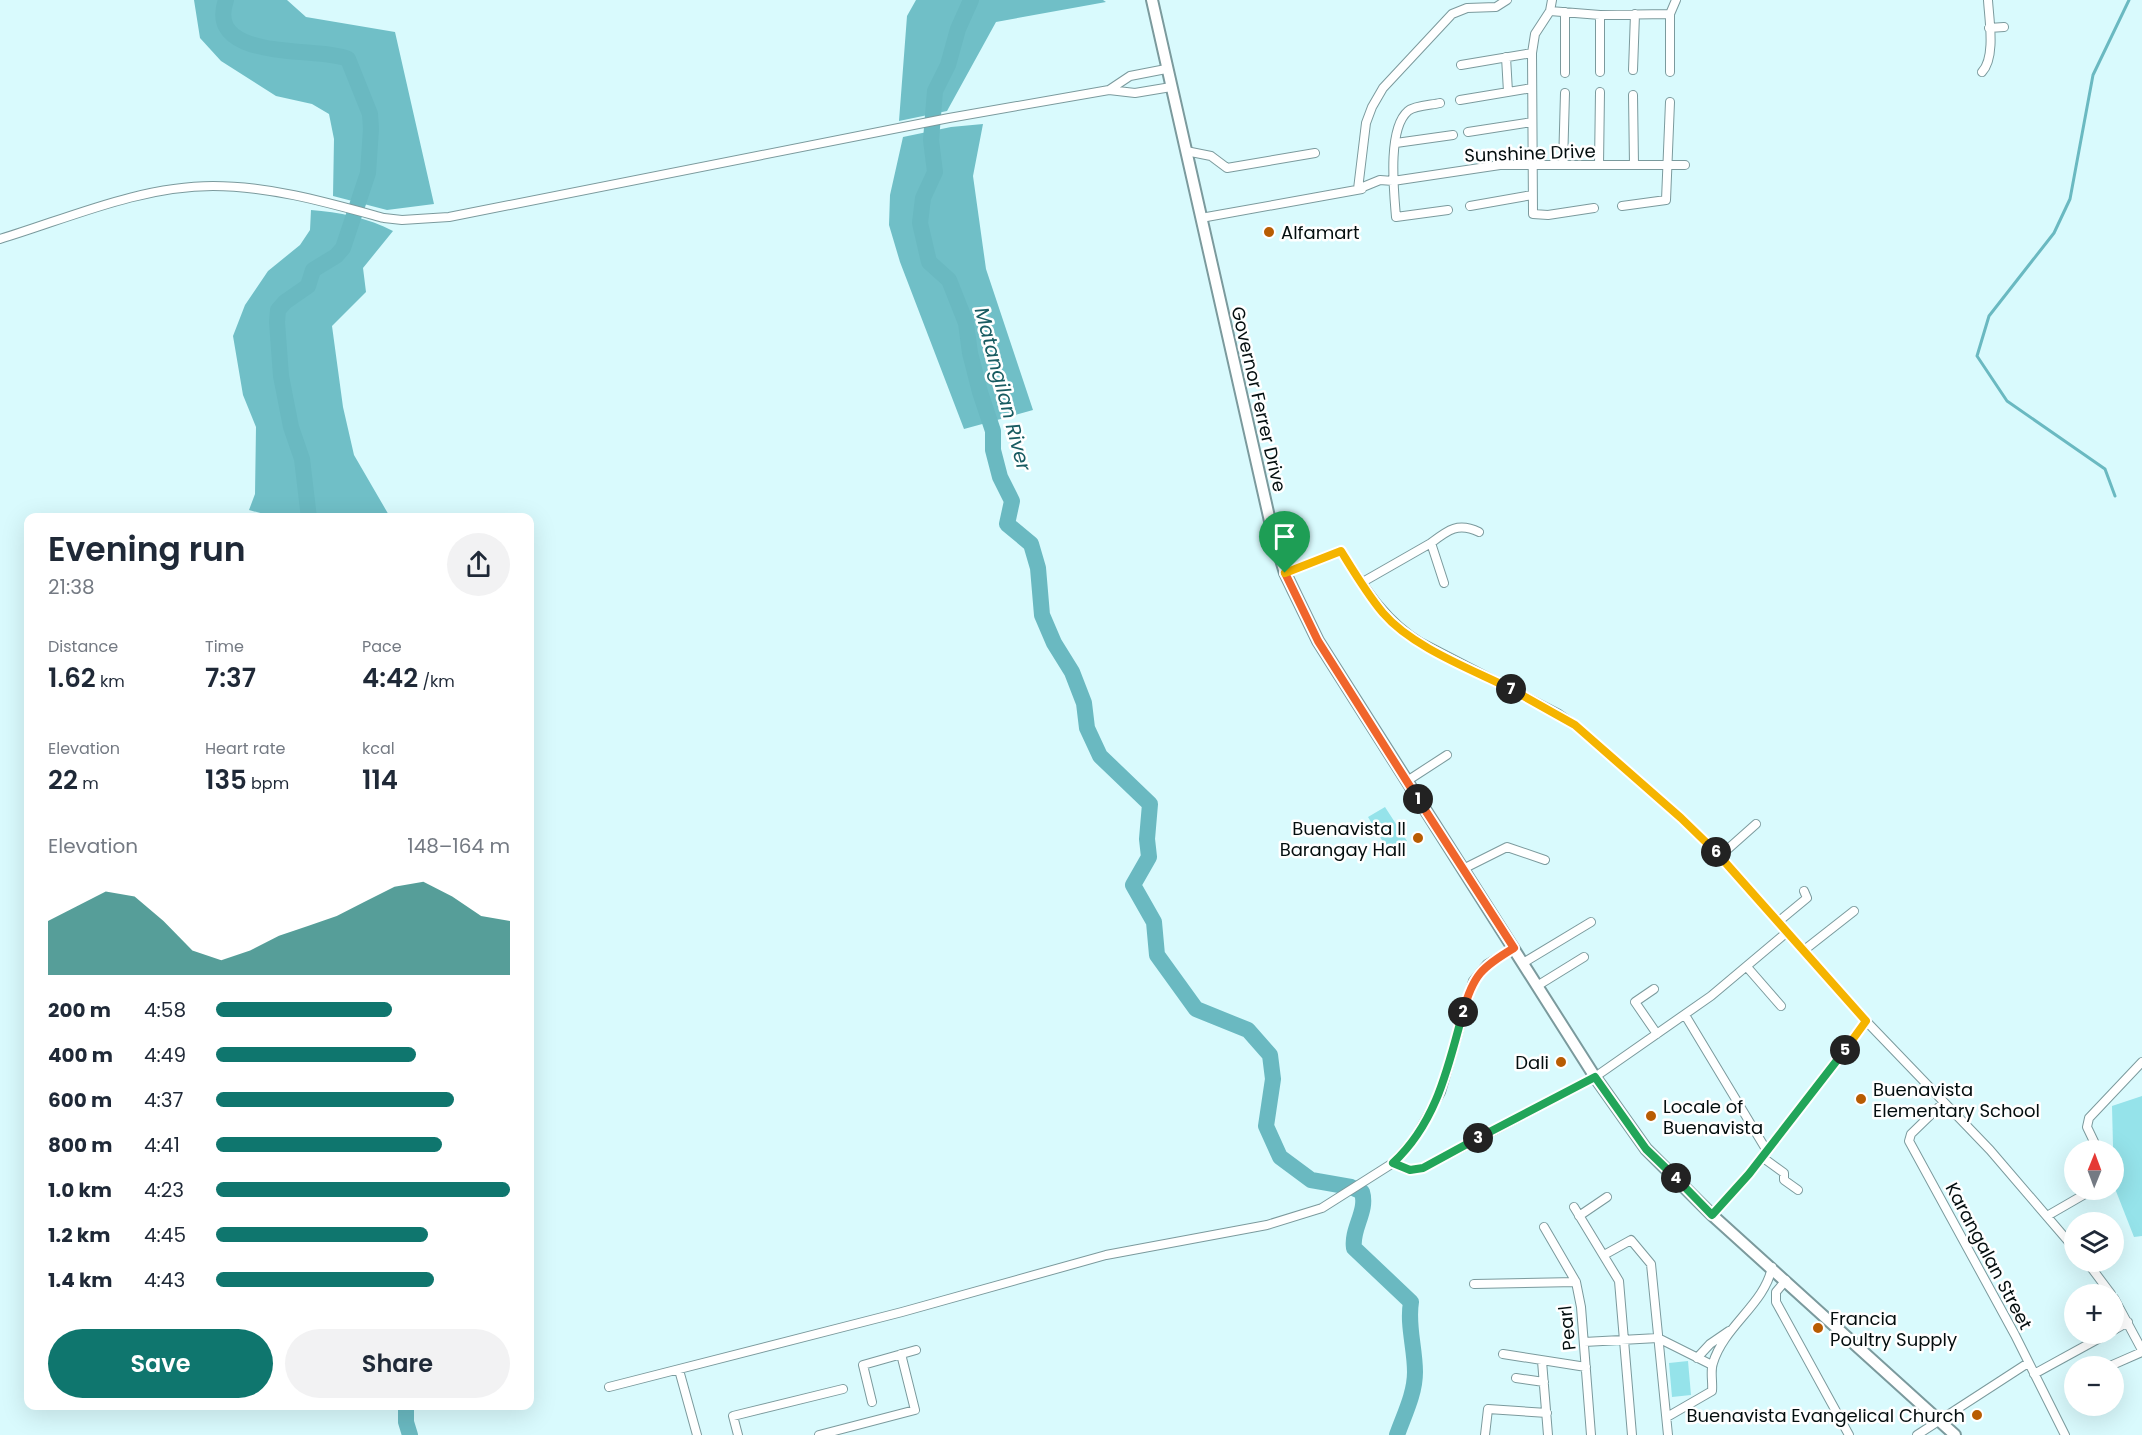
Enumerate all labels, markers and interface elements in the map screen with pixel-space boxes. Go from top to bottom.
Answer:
street label: Sunshine Drive [1464,138,1596,168]
place label: Alfamart [1281,220,1360,245]
marker: Alfamart [1262,225,1276,239]
water label: Matangilan River [968,304,1038,474]
street label: Governor Ferrer Drive [1226,304,1292,494]
pin [1259,511,1310,573]
icon: arrive [1268,520,1301,553]
text: Evening run [48,526,246,573]
button: share [447,533,510,596]
text: 21:38 [48,573,95,601]
text: Distance [48,635,118,658]
text: Time [205,635,244,658]
text: Pace [362,635,402,658]
text: 1.62 [48,660,96,696]
text: 7:37 [205,660,256,696]
text: 4:42 [362,660,418,696]
text: km [96,670,125,693]
text: /km [418,670,455,693]
pin: 7 [1496,674,1526,704]
text: 7 [1507,677,1515,700]
text: Elevation [48,737,120,760]
text: Heart rate [205,737,285,760]
text: kcal [362,737,395,760]
text: 22 [48,762,78,798]
text: 135 [205,762,247,798]
text: 114 [362,762,398,798]
text: m [78,772,99,795]
text: bpm [247,772,289,795]
pin: 1 [1403,784,1433,814]
text: 1 [1415,787,1421,810]
place label: Buenavista II Barangay Hall [1280,816,1406,862]
marker: Buenavista II Barangay Hall [1411,831,1425,845]
text: Elevation [48,832,138,860]
text: 148–164 m [407,832,510,860]
pin: 6 [1701,837,1731,867]
text: 6 [1711,840,1721,863]
text: 200 m [48,996,111,1024]
text: 4:58 [144,996,186,1024]
pin: 2 [1448,997,1478,1027]
text: 2 [1458,1000,1468,1023]
pin: 5 [1830,1035,1860,1065]
text: 5 [1840,1038,1850,1061]
text: 400 m [48,1041,113,1069]
text: 4:49 [144,1041,186,1069]
place label: Dali [1515,1050,1549,1075]
marker: Dali [1554,1055,1568,1069]
place label: Buenavista Elementary School [1873,1077,2040,1123]
text: 600 m [48,1086,112,1114]
text: 4:37 [144,1086,184,1114]
marker: Buenavista Elementary School [1854,1092,1868,1106]
place label: Locale of Buenavista [1663,1094,1763,1140]
marker: Locale of Buenavista [1644,1109,1658,1123]
pin: 3 [1463,1123,1493,1153]
text: 3 [1473,1126,1483,1149]
text: 800 m [48,1131,112,1159]
text: 4:41 [144,1131,180,1159]
north arrow [2064,1140,2124,1200]
map controls [2064,1140,2124,1416]
pin: 4 [1661,1163,1691,1193]
text: 4 [1671,1166,1681,1189]
text: 1.0 km [48,1176,112,1204]
text: 4:23 [144,1176,184,1204]
street label: Karangalan Street [1940,1178,2038,1334]
button: layers [2064,1212,2124,1272]
text: 1.2 km [48,1221,110,1249]
text: 4:45 [144,1221,186,1249]
text: 1.4 km [48,1266,112,1294]
text: 4:43 [144,1266,185,1294]
button: + [2064,1284,2124,1344]
street label: Pearl [1552,1304,1582,1352]
place label: Francia Poultry Supply [1830,1306,1957,1352]
marker: Francia Poultry Supply [1811,1321,1825,1335]
button: Save [48,1329,273,1398]
button: Share [285,1329,510,1398]
button: − [2064,1356,2124,1416]
place label: Buenavista Evangelical Church [1687,1403,1965,1428]
marker: Buenavista Evangelical Church [1970,1408,1984,1422]

